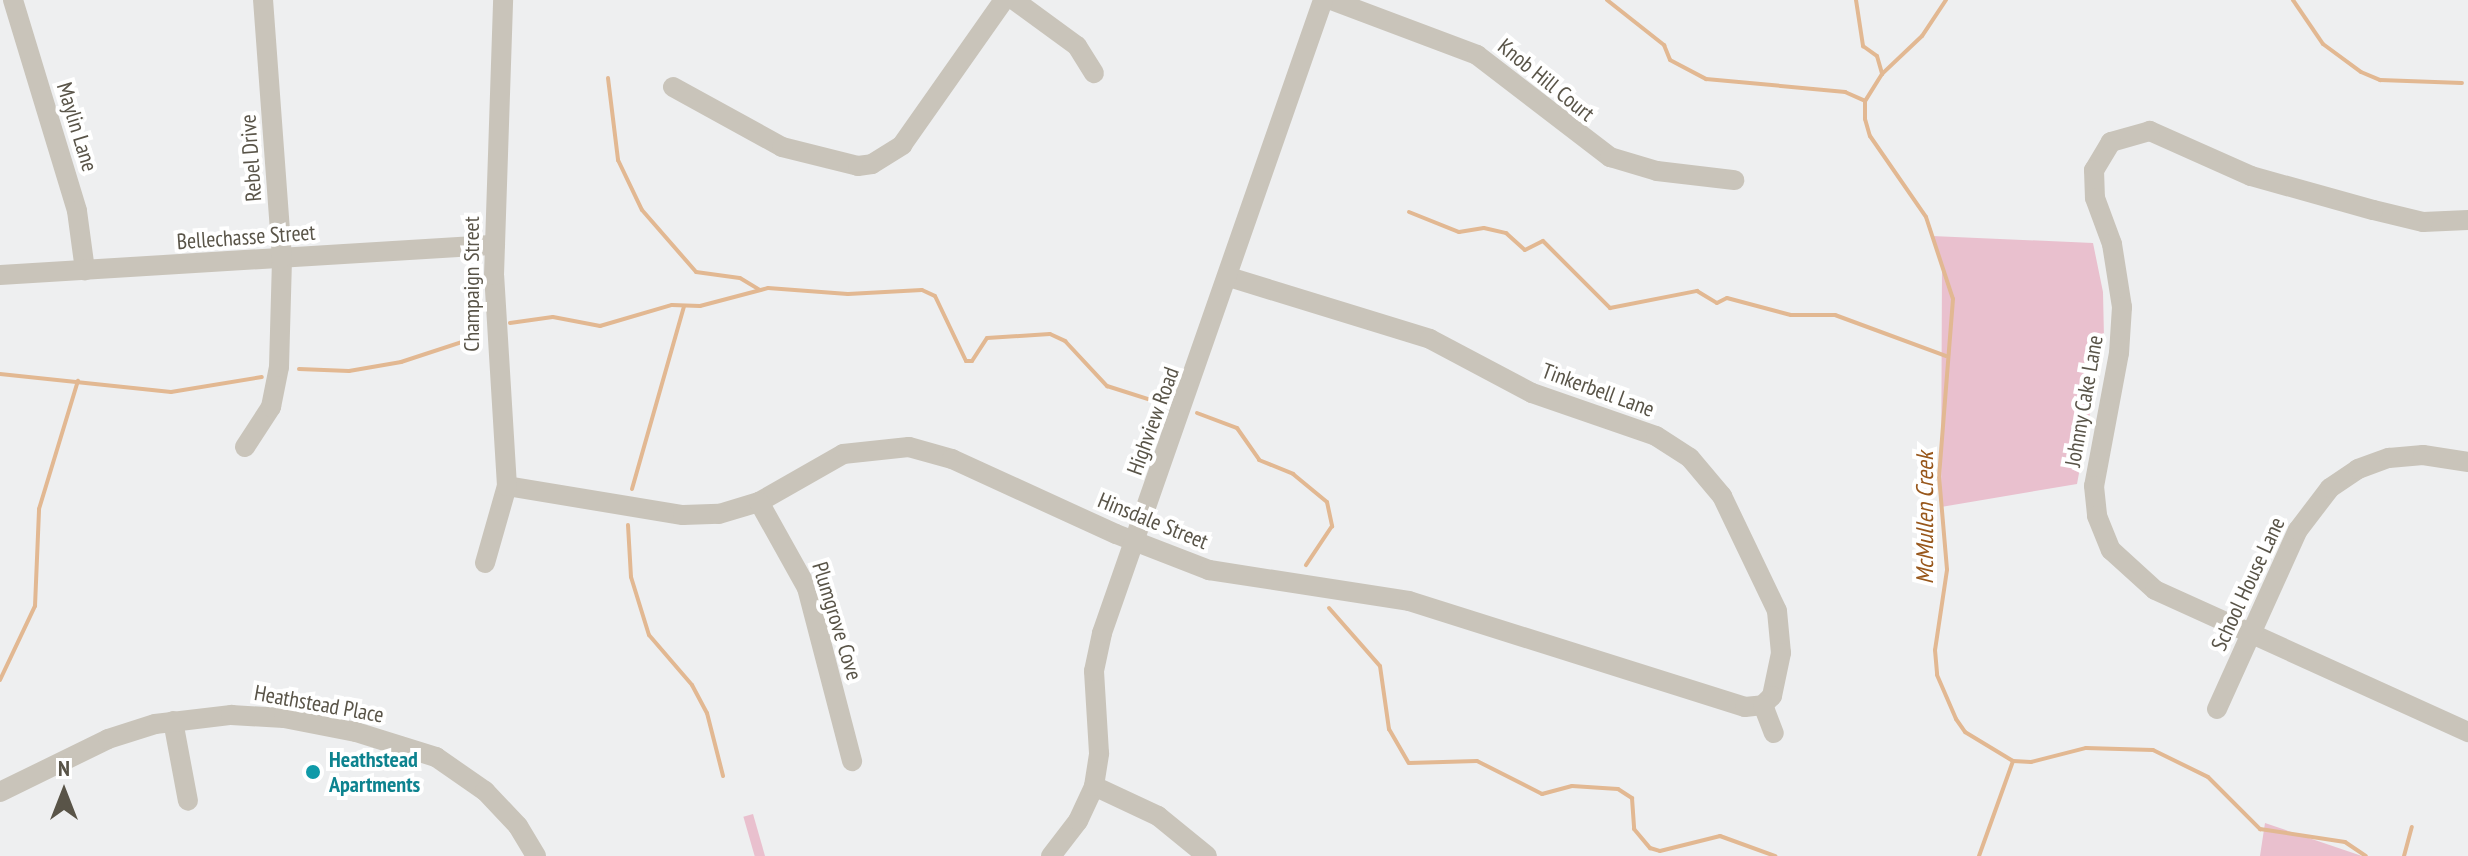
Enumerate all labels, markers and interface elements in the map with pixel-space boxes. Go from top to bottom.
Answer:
street label: Knob Hill Court [1492,33,1600,127]
street label: Maylin Lane [51,79,103,175]
street label: Rebel Drive [235,114,267,202]
street label: Champaign Street [459,216,485,352]
street label: Bellechasse Street [176,219,316,255]
street label: Johnny Cake Lane [2059,333,2109,469]
street label: Tinkerbell Lane [1538,357,1658,423]
street label: Highview Road [1121,363,1185,479]
water label: McMullen Creek [1911,452,1939,584]
street label: Hinsdale Street [1094,487,1212,555]
street label: School House Lane [2206,513,2290,655]
street label: Plumgrove Cove [806,559,868,683]
street label: Heathstead Place [252,680,386,728]
place label: Heathstead Apartments [329,746,420,798]
north arrow [24,752,104,832]
text: N [58,754,70,782]
marker: Heathstead Apartments [304,763,322,781]

